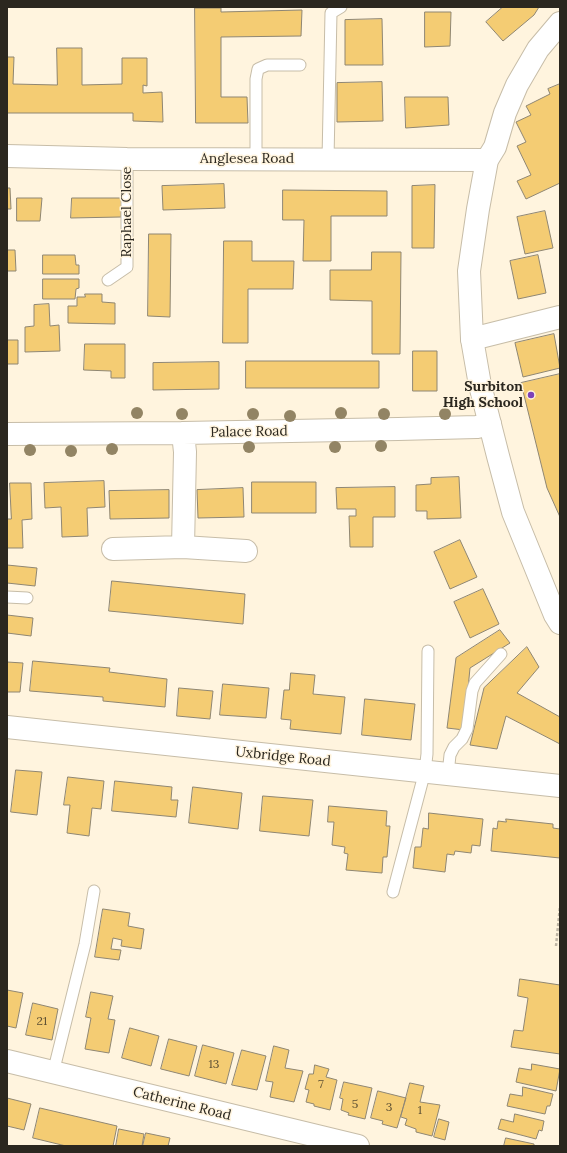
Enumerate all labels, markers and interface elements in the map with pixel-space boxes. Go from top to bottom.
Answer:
street label: Anglesea Road [200,151,294,167]
street label: Raphael Close [119,167,135,257]
place label: Surbiton High School [443,379,523,412]
marker: Surbiton High School [526,390,536,400]
street label: Palace Road [210,423,288,441]
street label: Uxbridge Road [234,744,332,770]
house number: 21 [37,1015,47,1029]
house number: 13 [208,1058,220,1072]
house number: 7 [318,1078,324,1092]
street label: Catherine Road [131,1084,233,1124]
house number: 5 [352,1098,358,1112]
house number: 3 [386,1101,392,1115]
house number: 1 [418,1104,422,1118]

